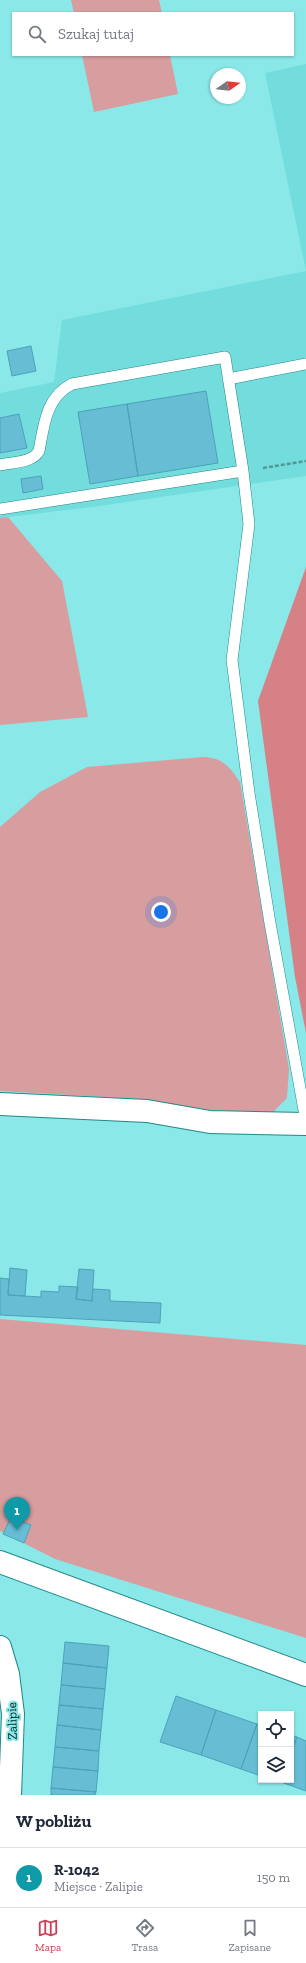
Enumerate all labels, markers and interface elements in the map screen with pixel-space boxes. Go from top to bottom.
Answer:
search box [12,12,294,56]
icon: search [26,23,48,45]
text: Szukaj tutaj [58,25,134,43]
north arrow [210,68,246,104]
your location [151,902,171,922]
pin: 1 [4,1497,30,1530]
street label: Zalipie [4,1702,20,1740]
map controls [258,1711,294,1783]
button: locate [258,1711,294,1747]
button: layers [258,1747,294,1783]
text: W pobliżu [16,1811,91,1831]
text: R-1042 [54,1861,99,1879]
text: 1 [26,1870,32,1885]
text: 150 m [257,1870,290,1885]
text: Miejsce · Zalipie [54,1879,143,1894]
tab: Mapa [35,1917,61,1954]
tab: Trasa [132,1917,158,1954]
tab: Zapisane [228,1917,271,1954]

